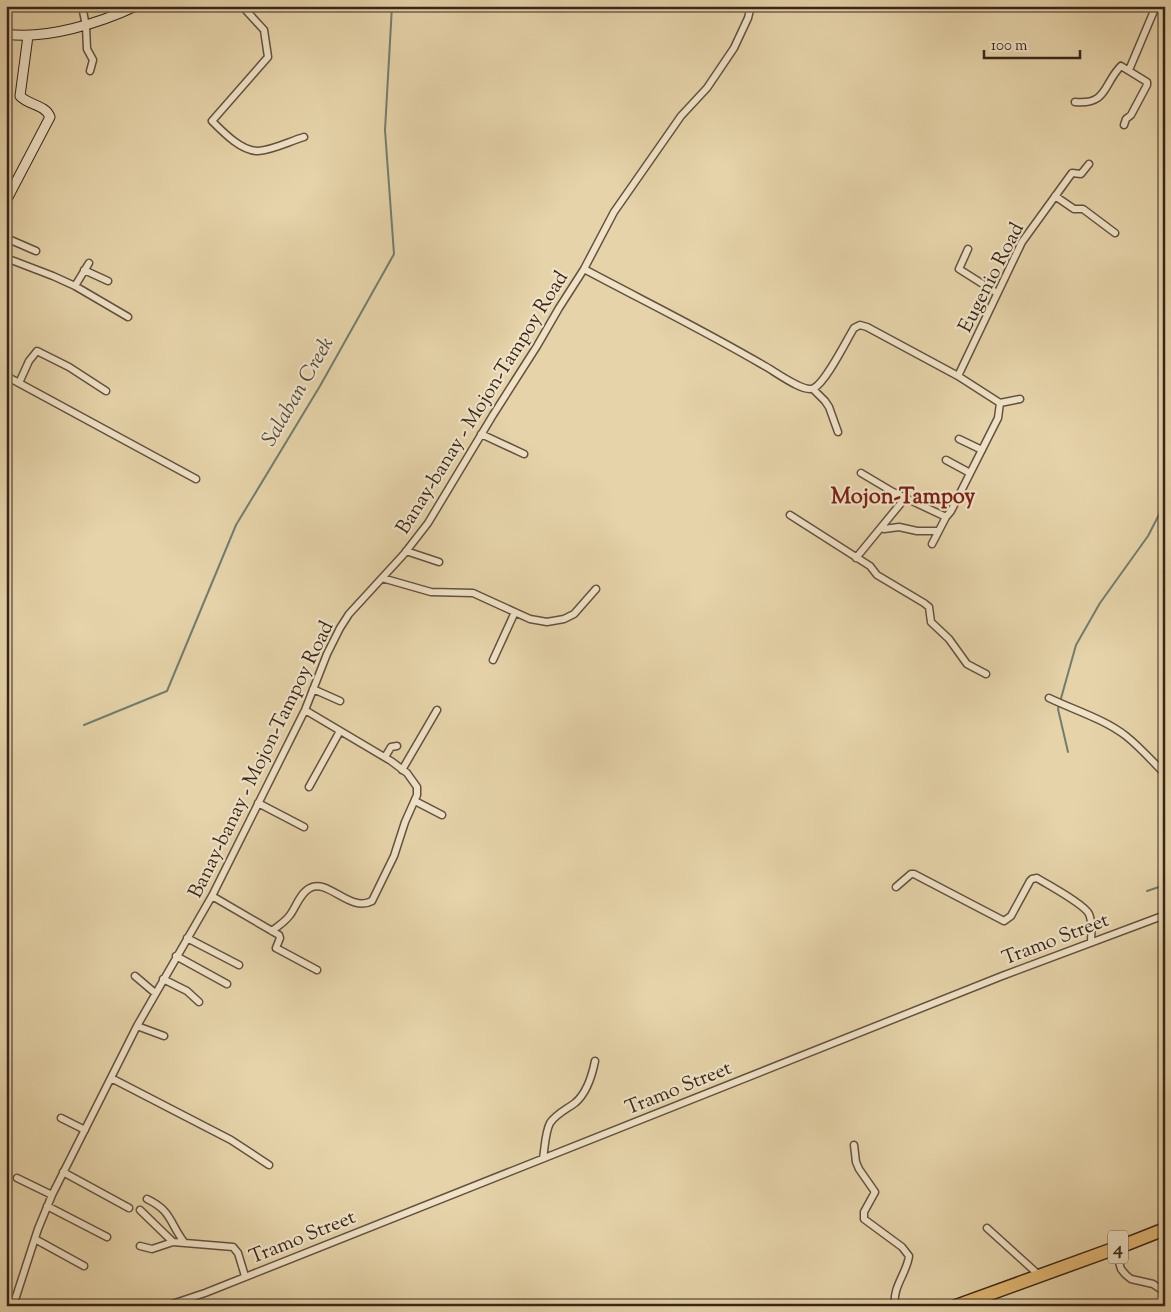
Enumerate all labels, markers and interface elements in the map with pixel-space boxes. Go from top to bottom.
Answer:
scale bar [984,28,1080,60]
text: 100 m [991,36,1028,57]
street label: Eugenio Road [952,218,1032,338]
street label: Banay-banay - Mojon-Tampoy Road [390,266,576,541]
water label: Salaban Creek [255,331,342,452]
district label: Mojon-Tampoy [831,482,975,514]
street label: Banay-banay - Mojon-Tampoy Road [182,616,342,904]
street label: Tramo Street [998,907,1114,974]
street label: Tramo Street [621,1055,737,1124]
street label: Tramo Street [245,1204,361,1273]
road number: 4 [1108,1230,1128,1264]

